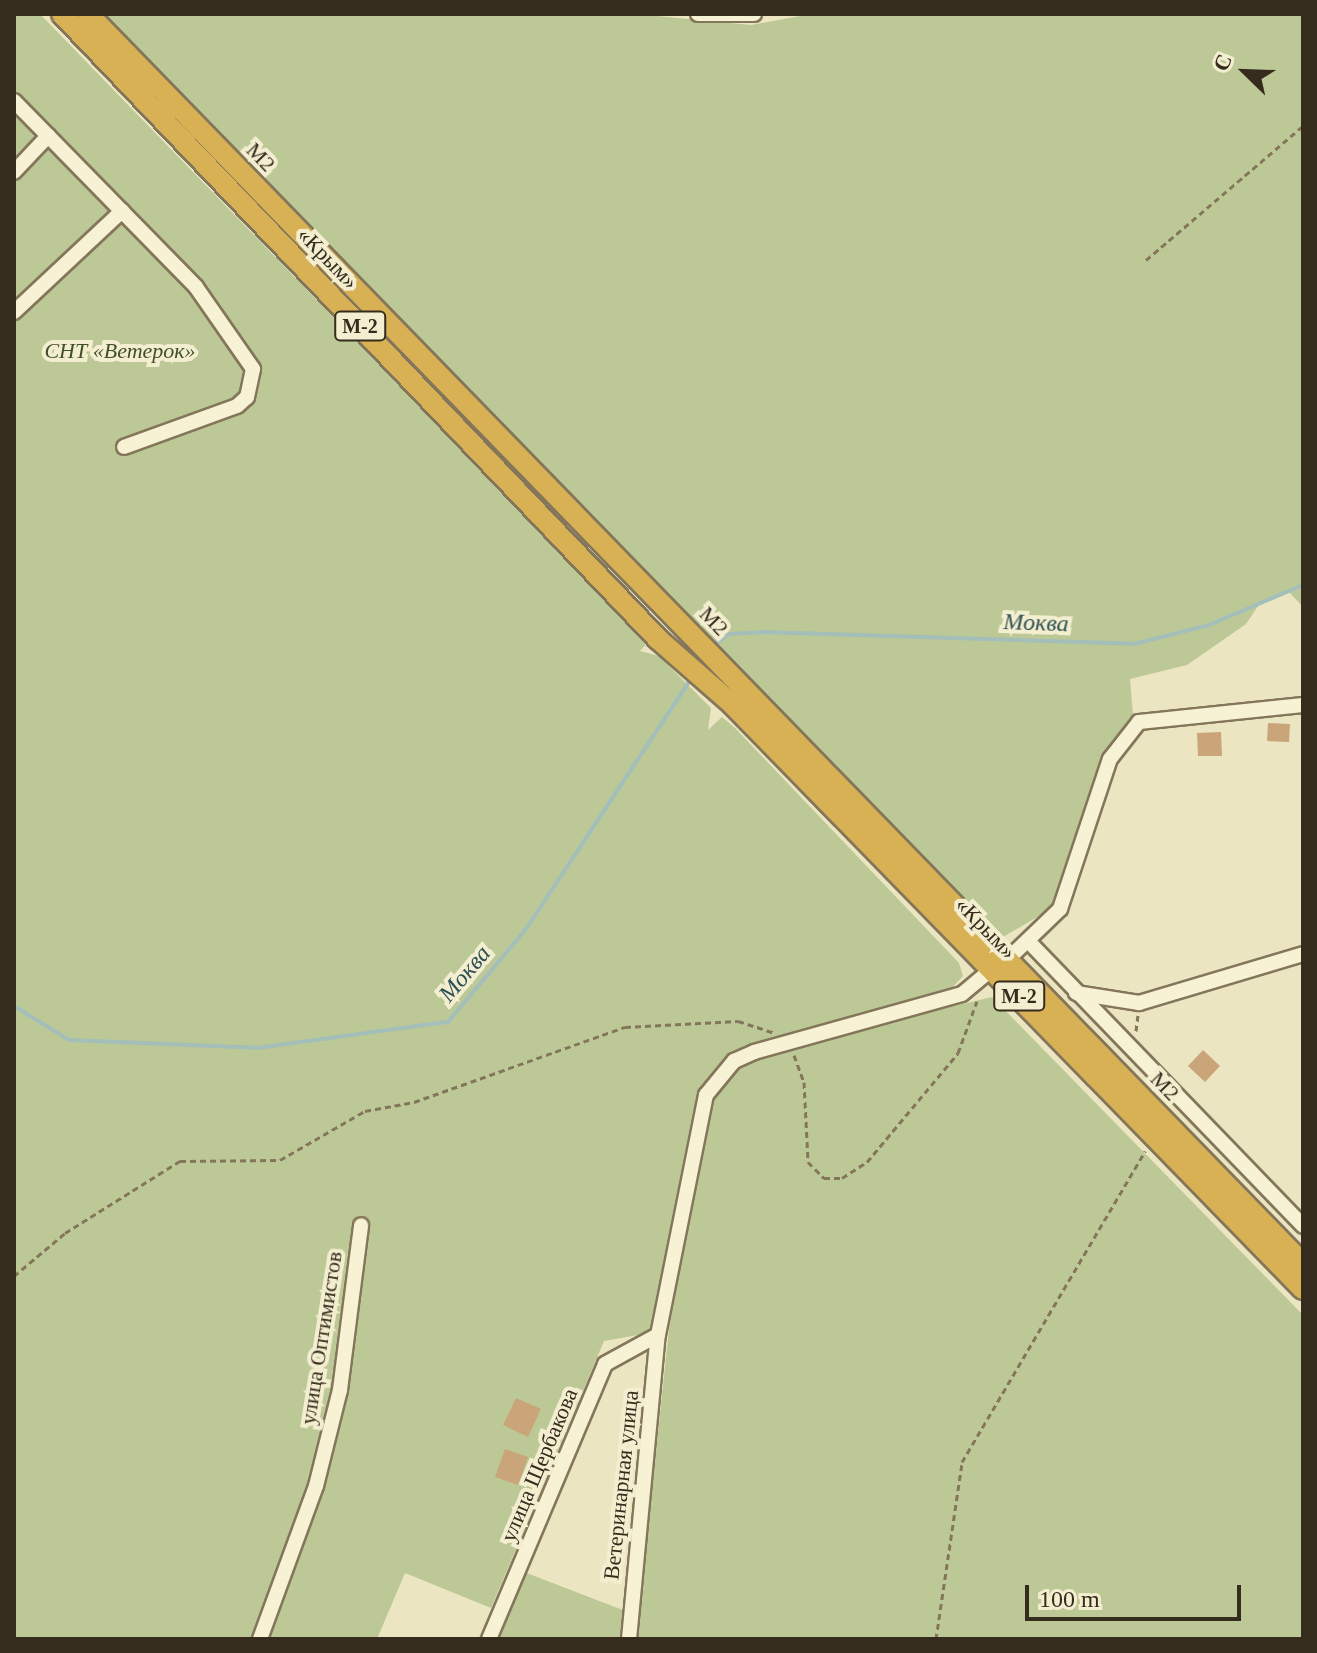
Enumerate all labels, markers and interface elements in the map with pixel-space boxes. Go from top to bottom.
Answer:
north arrow [1205,32,1285,112]
text: С [1208,50,1237,75]
street label: М2 [241,137,281,177]
street label: «Крым» [292,221,364,295]
road number: М-2 [334,310,386,342]
park label: СНТ «Ветерок» [44,338,196,364]
street label: М2 [694,601,734,641]
water label: Моква [1003,607,1069,639]
street label: «Крым» [950,891,1022,965]
water label: Моква [433,940,497,1008]
road number: М-2 [993,980,1045,1012]
street label: М2 [1145,1066,1185,1106]
street label: улица Оптимистов [294,1249,348,1427]
street label: улица Щербакова [495,1384,583,1546]
street label: Ветеринарная улица [598,1389,644,1581]
scale bar [1029,1569,1245,1619]
text: 100 m [1039,1586,1100,1612]

